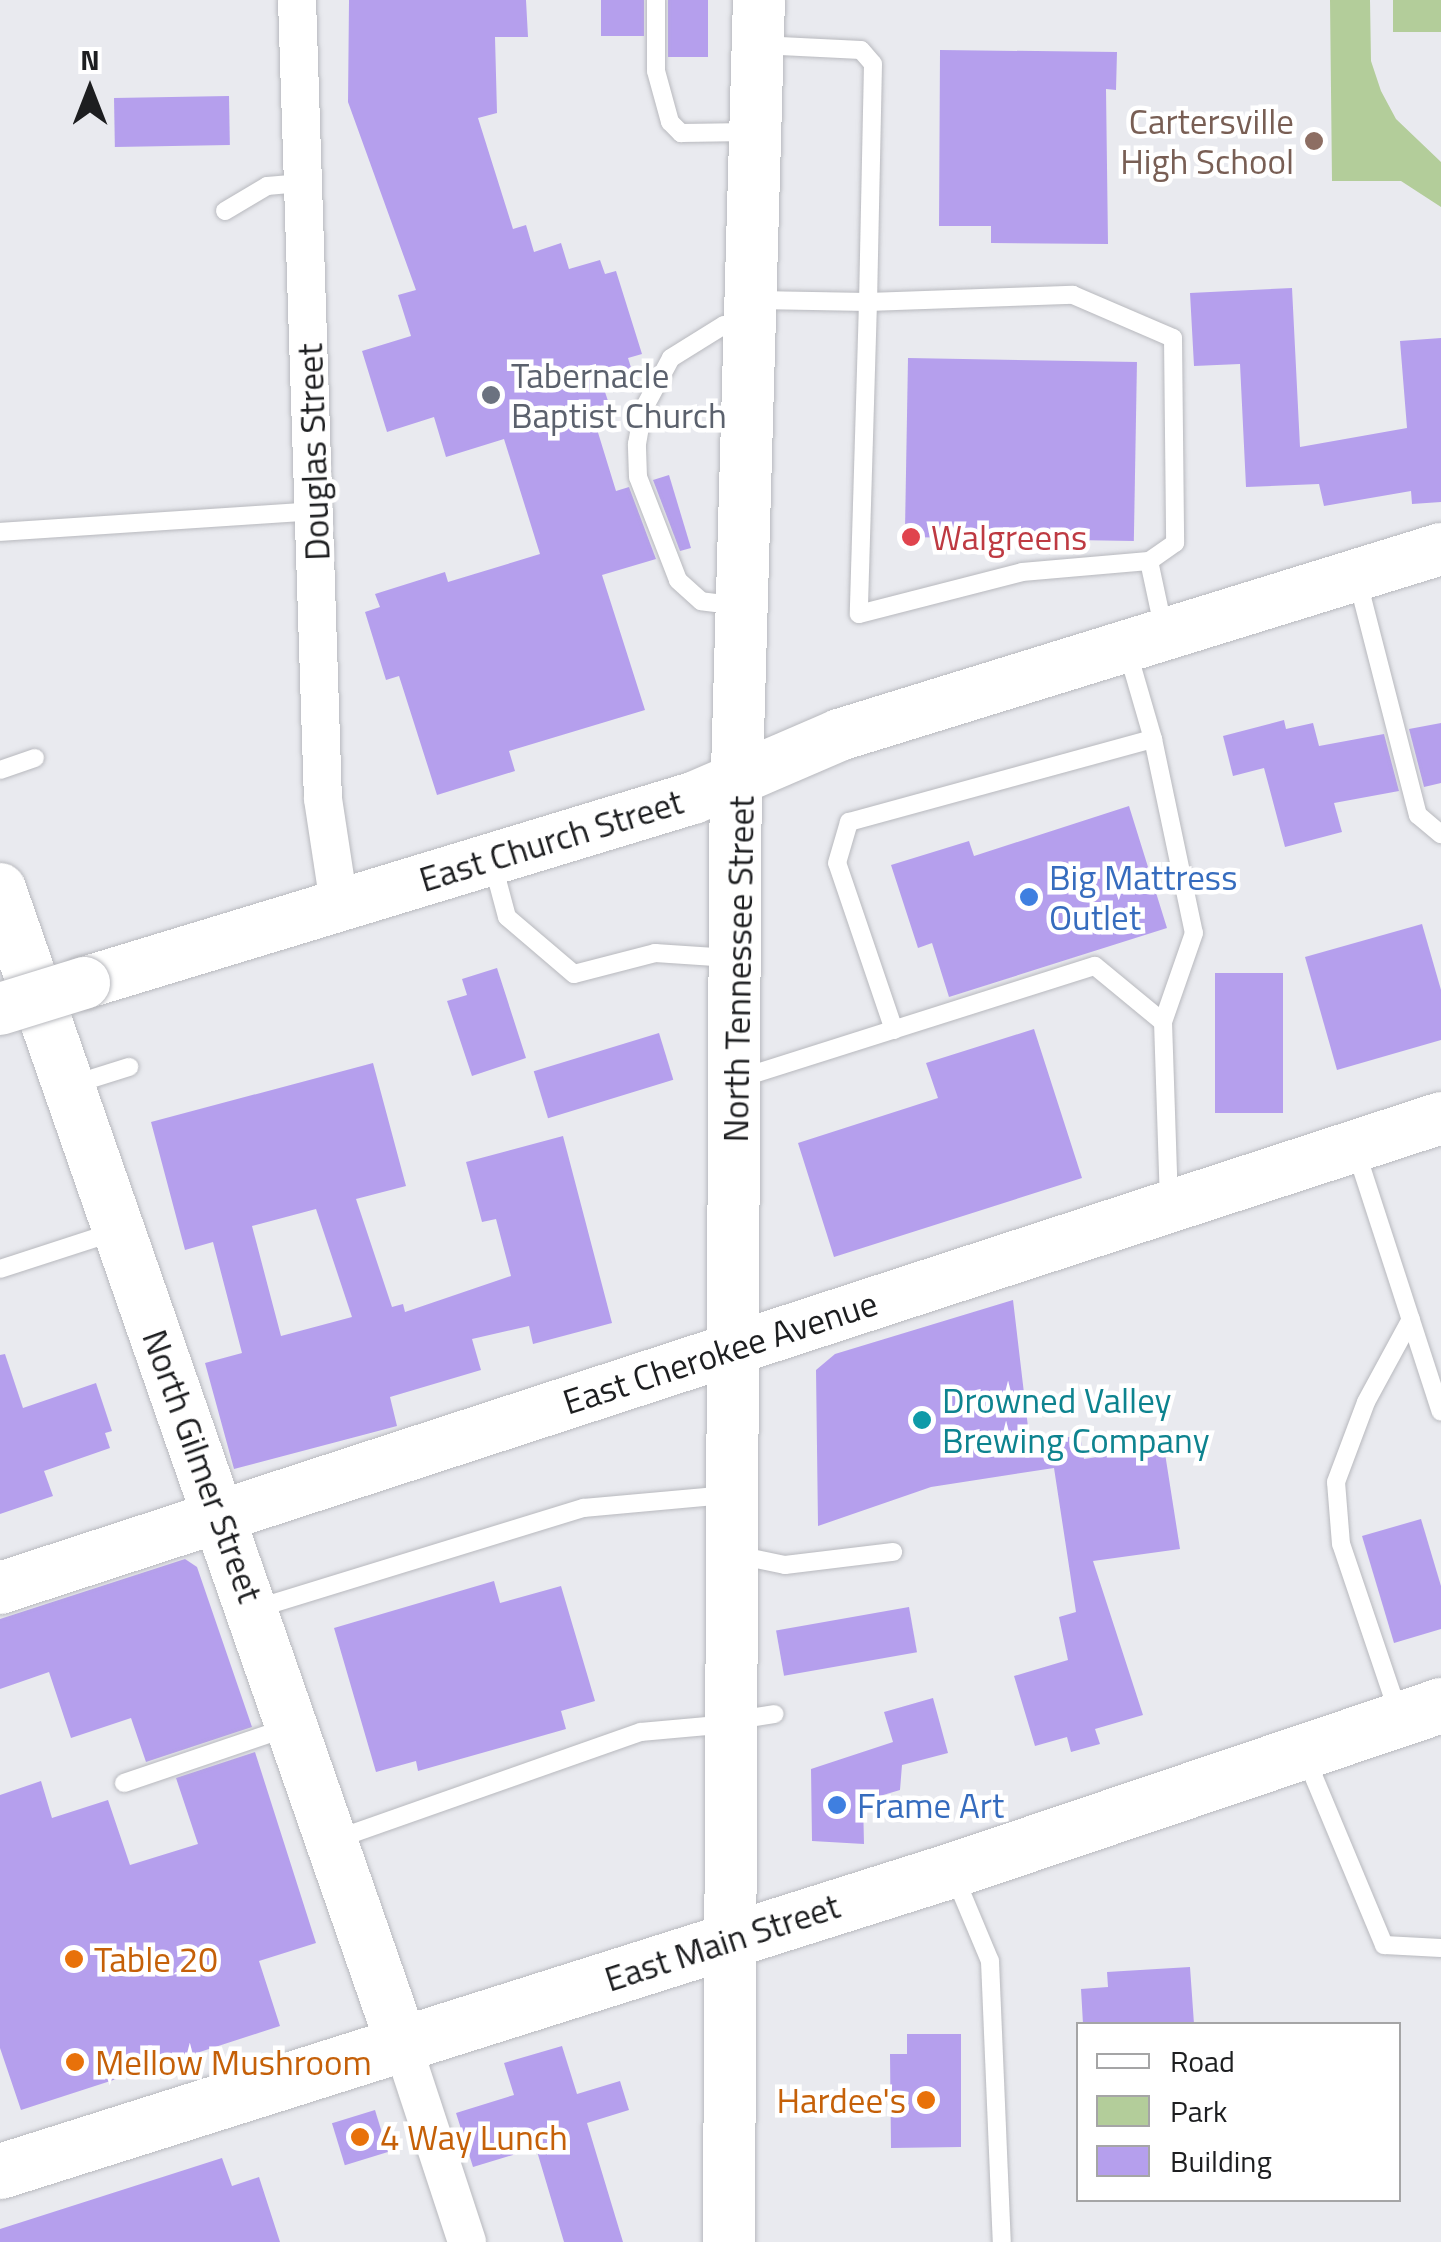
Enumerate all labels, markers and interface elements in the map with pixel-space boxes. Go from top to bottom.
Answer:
text: N [80,38,100,81]
north arrow [40,40,140,140]
place label: Cartersville High School [1120,100,1294,182]
marker: Cartersville High School [1303,130,1325,152]
street label: Douglas Street [288,343,338,561]
place label: Tabernacle Baptist Church [511,354,727,436]
marker: Tabernacle Baptist Church [480,384,502,406]
place label: Walgreens [931,516,1087,558]
marker: Walgreens [900,526,922,548]
street label: East Church Street [414,780,688,900]
street label: North Tennessee Street [714,795,762,1143]
place label: Big Mattress Outlet [1049,856,1237,938]
marker: Big Mattress Outlet [1018,886,1040,908]
street label: East Cherokee Avenue [558,1281,882,1423]
street label: North Gilmer Street [134,1324,272,1608]
place label: Drowned Valley Brewing Company [942,1379,1210,1461]
marker: Drowned Valley Brewing Company [911,1409,933,1431]
place label: Frame Art [857,1784,1004,1826]
marker: Frame Art [826,1794,848,1816]
street label: East Main Street [599,1884,845,2000]
place label: Table 20 [94,1938,218,1980]
marker: Table 20 [63,1948,85,1970]
legend [1076,2022,1401,2202]
text: Road [1170,2038,1235,2084]
place label: Mellow Mushroom [95,2041,372,2083]
marker: Mellow Mushroom [64,2051,86,2073]
place label: Hardee's [776,2079,906,2121]
text: Park [1170,2088,1227,2134]
marker: Hardee's [915,2089,937,2111]
place label: 4 Way Lunch [380,2116,568,2158]
marker: 4 Way Lunch [349,2126,371,2148]
text: Building [1170,2138,1272,2184]

